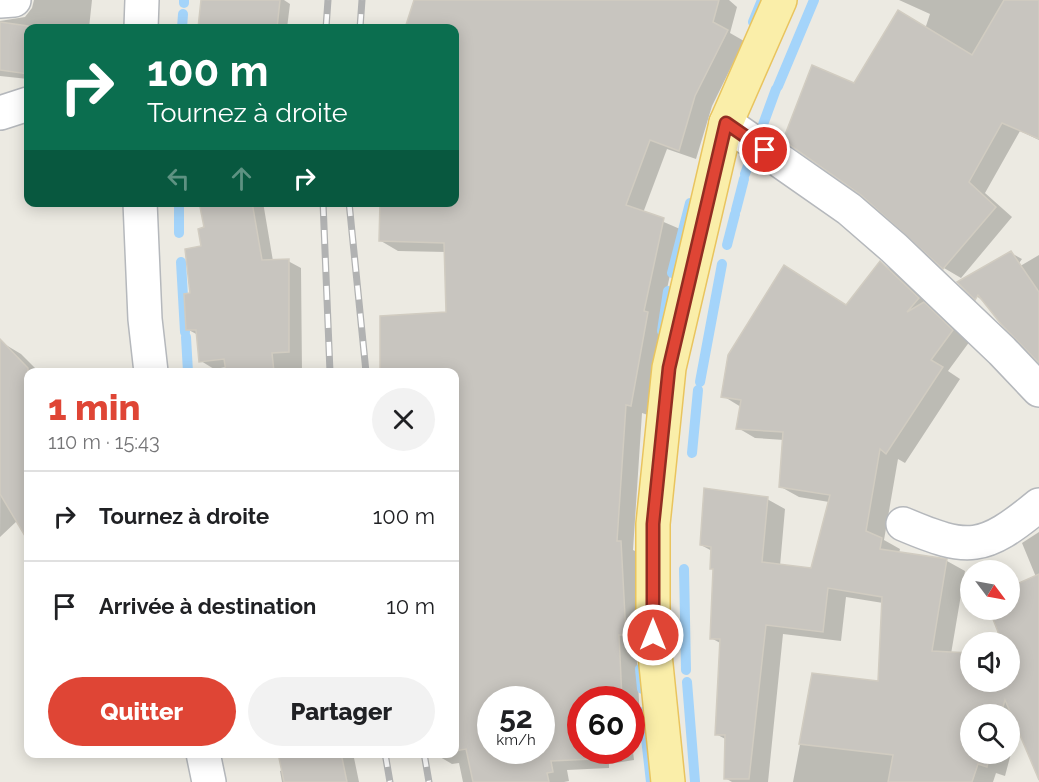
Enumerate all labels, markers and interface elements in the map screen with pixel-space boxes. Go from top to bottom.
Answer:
text: 100 m [147,47,269,96]
icon: right [48,48,126,126]
text: Tournez à droite [147,97,348,128]
pin [739,124,790,175]
icon: arrive [748,133,781,166]
icon: left [162,162,195,195]
icon: ahead [225,162,258,195]
icon: right [288,162,321,195]
text: 1 min [48,386,140,428]
button: close [372,388,435,451]
text: 110 m · 15:43 [48,430,160,454]
icon: right [48,500,81,533]
text: Tournez à droite [99,503,269,529]
text: 100 m [373,503,435,529]
north arrow [960,560,1020,620]
map controls [960,560,1020,764]
icon: arrive [48,590,81,623]
text: Arrivée à destination [99,593,316,619]
text: 10 m [386,593,435,619]
position arrow [621,603,685,667]
button: sound [960,632,1020,692]
button: Quitter [48,677,236,746]
button: Partager [248,677,435,746]
speed limit sign: 60 [567,686,645,764]
text: 52 [499,700,533,735]
button: search [960,704,1020,764]
text: km/h [496,731,536,749]

